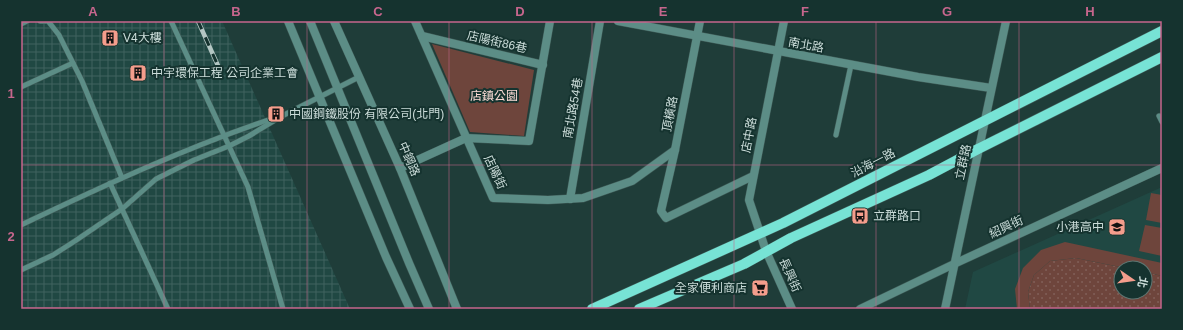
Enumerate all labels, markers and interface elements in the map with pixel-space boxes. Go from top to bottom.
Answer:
text: A [88,4,98,19]
text: B [231,4,241,19]
text: C [373,4,383,19]
text: D [515,4,525,19]
text: E [659,4,668,19]
text: F [801,4,809,19]
text: G [942,4,952,19]
text: H [1085,4,1095,19]
building icon: V4大樓 [100,28,120,48]
street label: 店陽街86巷 [466,28,528,56]
place label: V4大樓 [123,31,162,45]
street label: 南北路 [787,35,825,55]
building icon: 中宇環保工程 公司企業工會 [128,63,148,83]
place label: 中宇環保工程 公司企業工會 [151,66,298,80]
street label: 南北路54巷 [561,77,585,139]
text: 1 [7,86,15,101]
park label: 店鎮公園 [470,89,518,103]
street label: 頂橫路 [660,95,680,133]
building icon: 中國鋼鐵股份 有限公司(北門) [266,104,286,124]
place label: 中國鋼鐵股份 有限公司(北門) [289,107,444,121]
street label: 店中路 [739,116,759,154]
street label: 中鋼路 [396,140,422,178]
street label: 立群路 [952,143,974,181]
street label: 沿海一路 [848,146,898,180]
street label: 店陽街 [481,153,509,191]
bus stop icon: 立群路口 [850,206,870,226]
place label: 立群路口 [873,209,921,223]
street label: 紹興街 [987,213,1025,241]
school or university icon: 小港高中 [1107,217,1127,237]
place label: 小港高中 [1056,220,1104,234]
text: 2 [7,229,15,244]
street label: 長興街 [776,256,804,294]
north arrow [1113,260,1153,300]
text: 北 [1136,276,1150,289]
supermarket icon: 全家便利商店 [750,278,770,298]
place label: 全家便利商店 [675,281,747,295]

